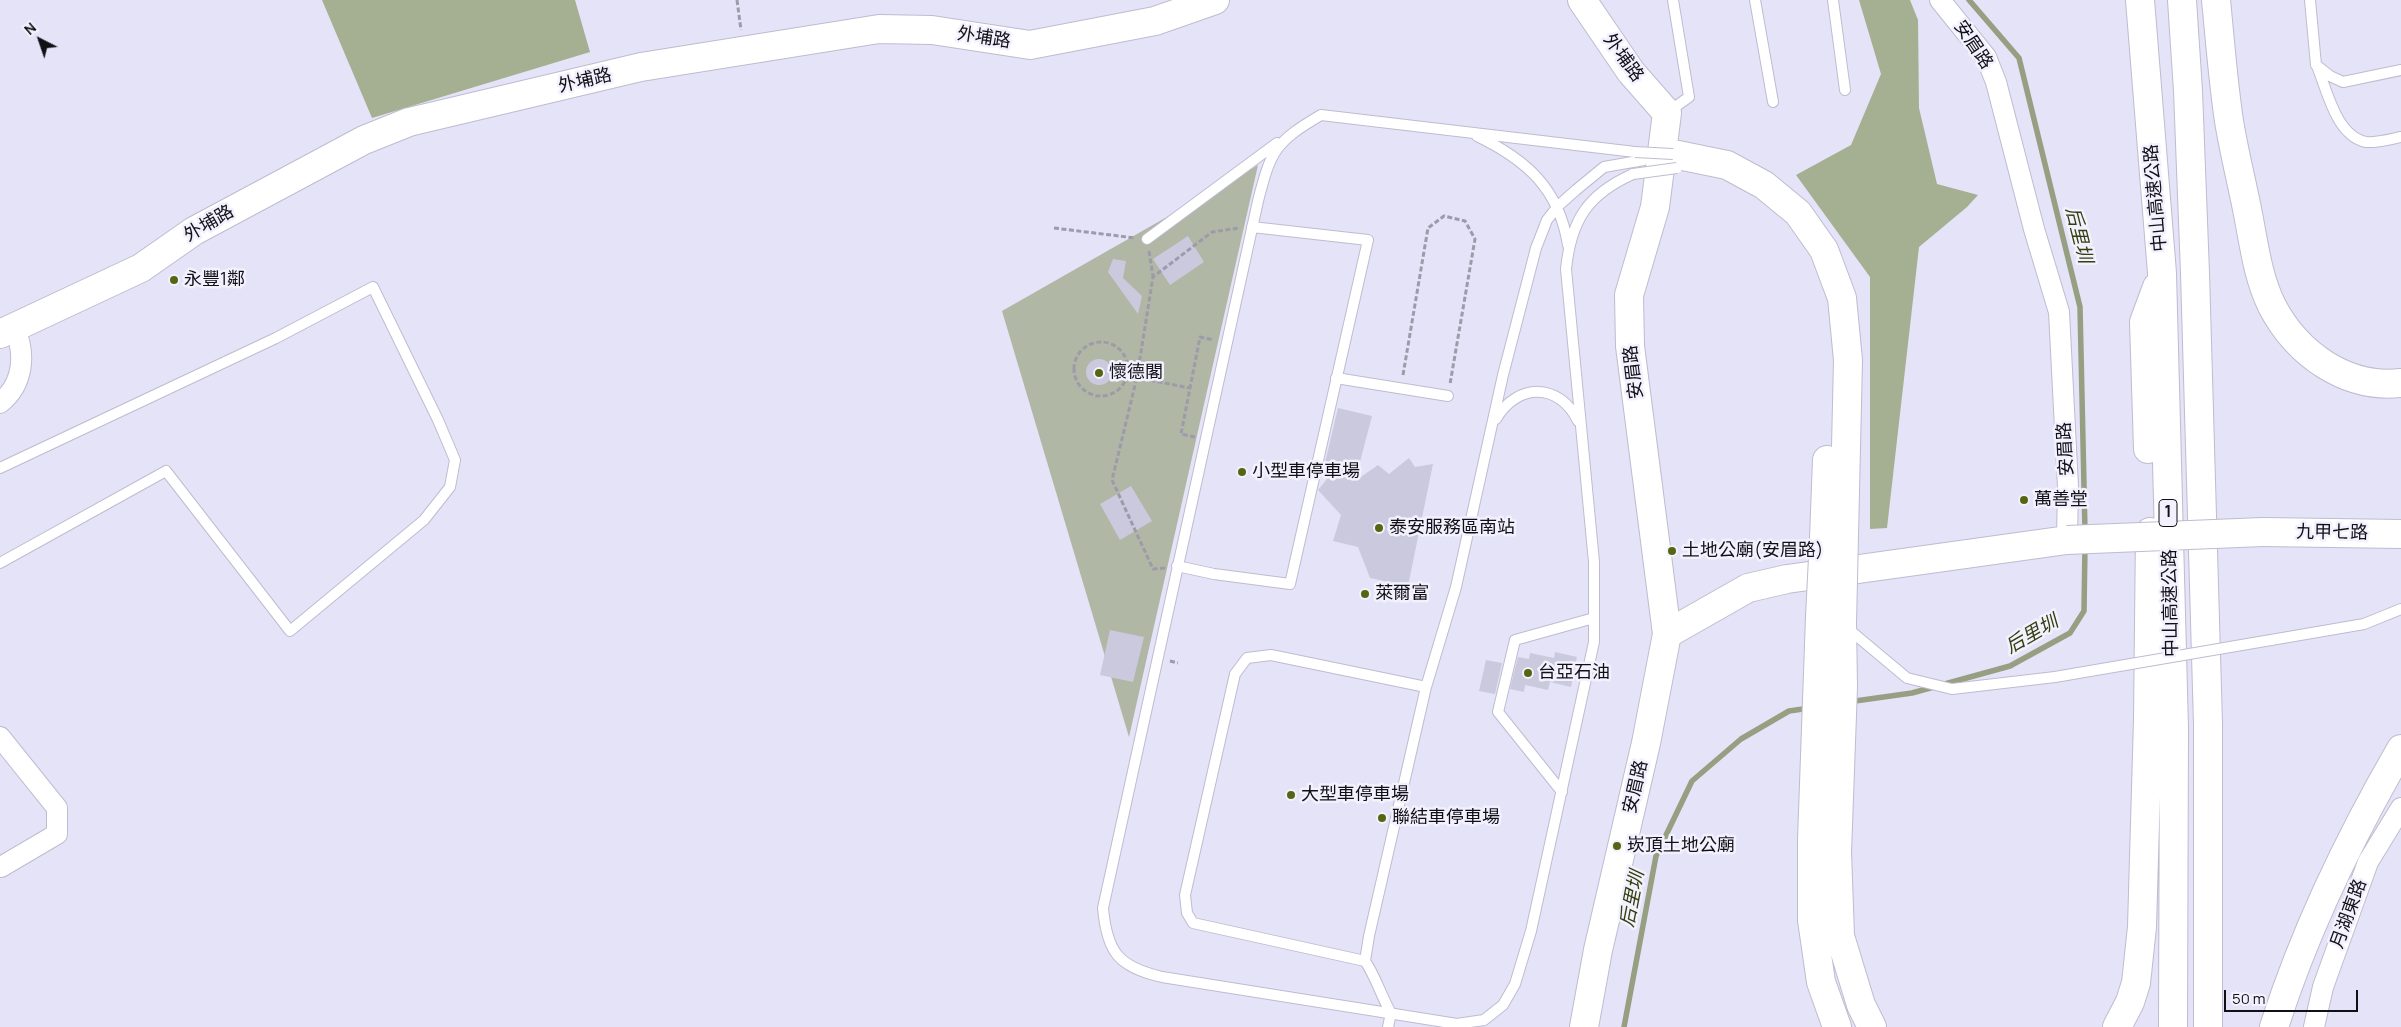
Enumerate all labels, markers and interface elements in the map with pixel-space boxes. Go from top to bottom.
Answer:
north arrow [15,15,65,65]
street label: 安眉路 [1949,17,1997,73]
text: N [20,18,40,39]
street label: 外埔路 [956,23,1012,53]
street label: 外埔路 [1598,30,1648,86]
street label: 外埔路 [556,64,614,98]
street label: 中山高速公路 [2141,143,2171,253]
street label: 外埔路 [180,201,238,247]
water label: 后里圳 [2060,205,2096,265]
place label: 永豐1鄰 [184,269,245,291]
marker: 永豐1鄰 [168,274,180,286]
street label: 安眉路 [1620,344,1648,400]
place label: 懷德閣 [1109,362,1163,384]
marker: 懷德閣 [1093,367,1105,379]
street label: 安眉路 [2054,421,2078,477]
place label: 小型車停車場 [1252,461,1360,483]
marker: 小型車停車場 [1236,466,1248,478]
place label: 萬善堂 [2034,489,2088,511]
marker: 萬善堂 [2018,494,2030,506]
road number: 1 [2159,499,2177,526]
place label: 泰安服務區南站 [1389,517,1515,539]
marker: 泰安服務區南站 [1373,522,1385,534]
street label: 九甲七路 [2296,522,2368,544]
place label: 土地公廟(安眉路) [1682,540,1823,562]
marker: 土地公廟(安眉路) [1666,545,1678,557]
street label: 中山高速公路 [2159,549,2183,657]
place label: 萊爾富 [1375,583,1429,605]
marker: 萊爾富 [1359,588,1371,600]
water label: 后里圳 [2002,611,2062,659]
place label: 台亞石油 [1538,662,1610,684]
marker: 台亞石油 [1522,667,1534,679]
street label: 安眉路 [1619,758,1653,816]
place label: 大型車停車場 [1301,784,1409,806]
marker: 大型車停車場 [1285,789,1297,801]
place label: 聯結車停車場 [1392,807,1500,829]
marker: 聯結車停車場 [1376,812,1388,824]
place label: 崁頂土地公廟 [1627,835,1735,857]
marker: 崁頂土地公廟 [1611,840,1623,852]
water label: 后里圳 [1616,869,1650,929]
street label: 月湖東路 [2327,876,2371,952]
scale bar [2226,980,2360,1012]
text: 50 m [2232,988,2266,1009]

